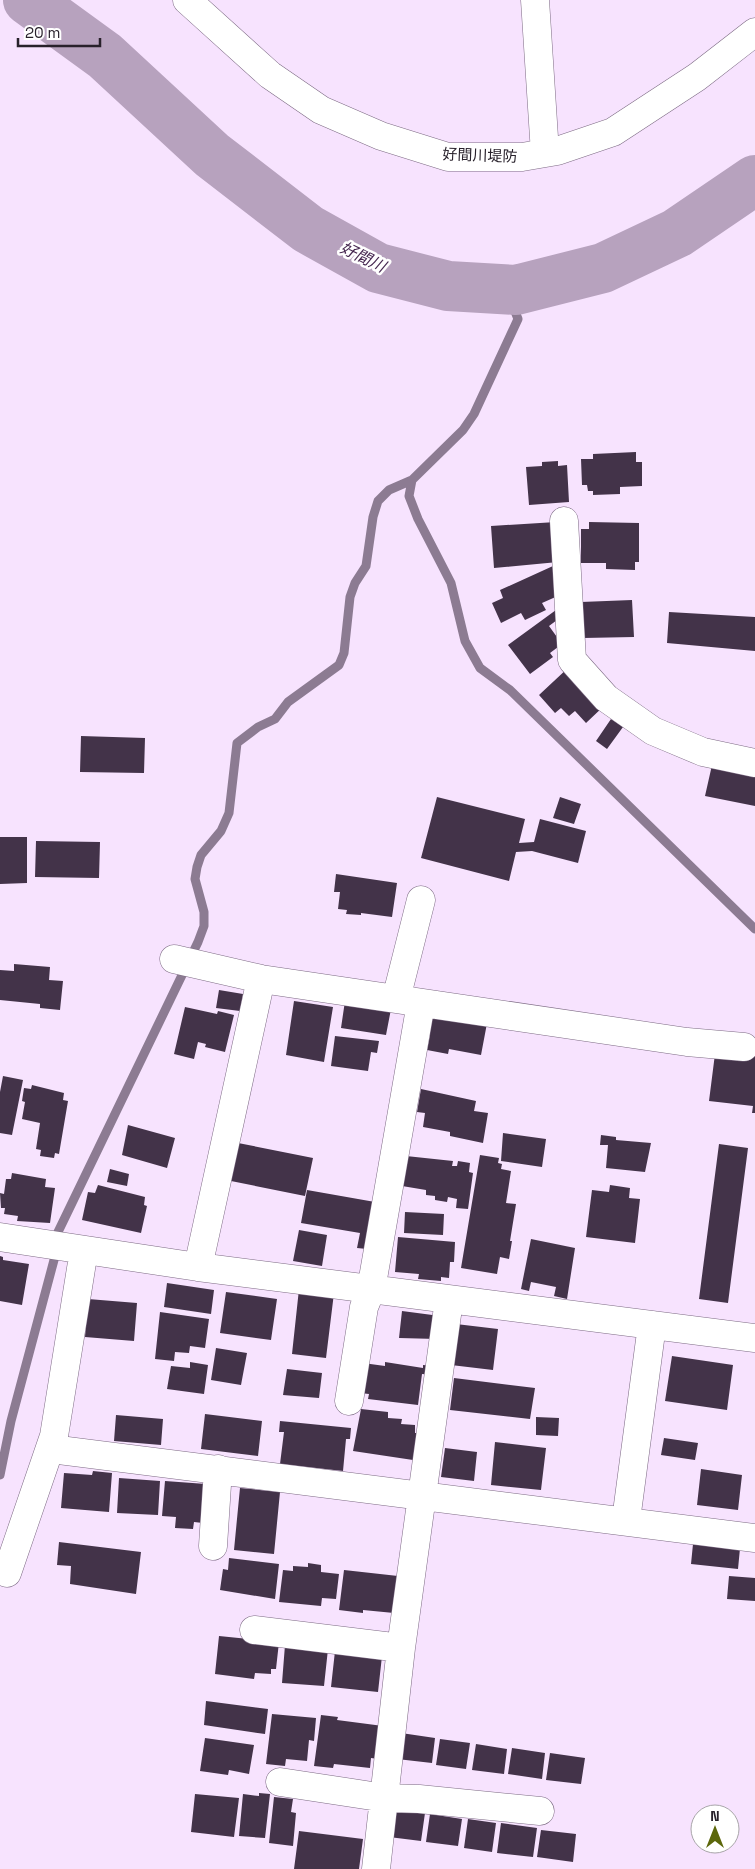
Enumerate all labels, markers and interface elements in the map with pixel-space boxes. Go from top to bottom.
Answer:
scale bar [18,15,100,47]
text: 20 m [25,23,60,42]
street label: 好間川堤防 [442,144,518,166]
water label: 好間川 [337,237,391,278]
north arrow [690,1804,740,1854]
text: N [710,1807,720,1825]

